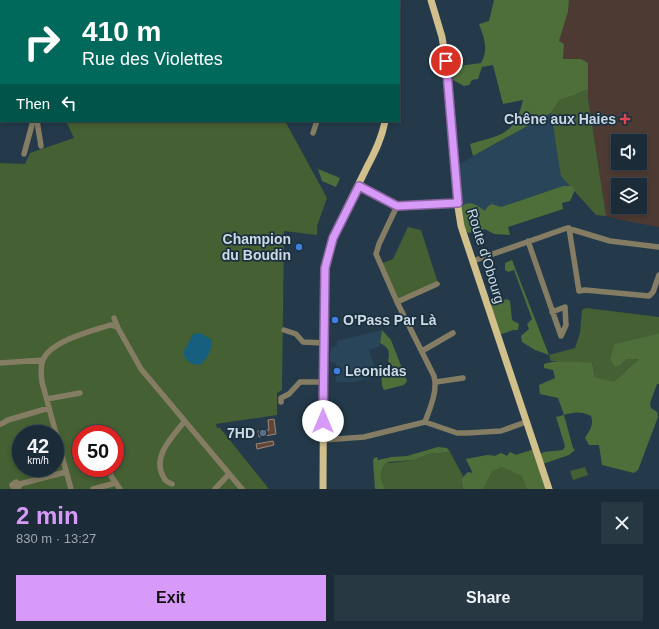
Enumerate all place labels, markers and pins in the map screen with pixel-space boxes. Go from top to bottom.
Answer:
pin [429,44,463,78]
place label: Chêne aux Haies [504,111,616,127]
marker: Chêne aux Haies [619,113,631,125]
place label: Champion du Boudin [222,231,291,263]
marker: Champion du Boudin [294,242,304,252]
place label: O'Pass Par Là [343,312,437,328]
marker: O'Pass Par Là [330,315,340,325]
place label: Leonidas [345,363,407,379]
marker: Leonidas [332,366,342,376]
place label: 7HD [227,425,255,441]
marker: 7HD [258,428,268,438]

